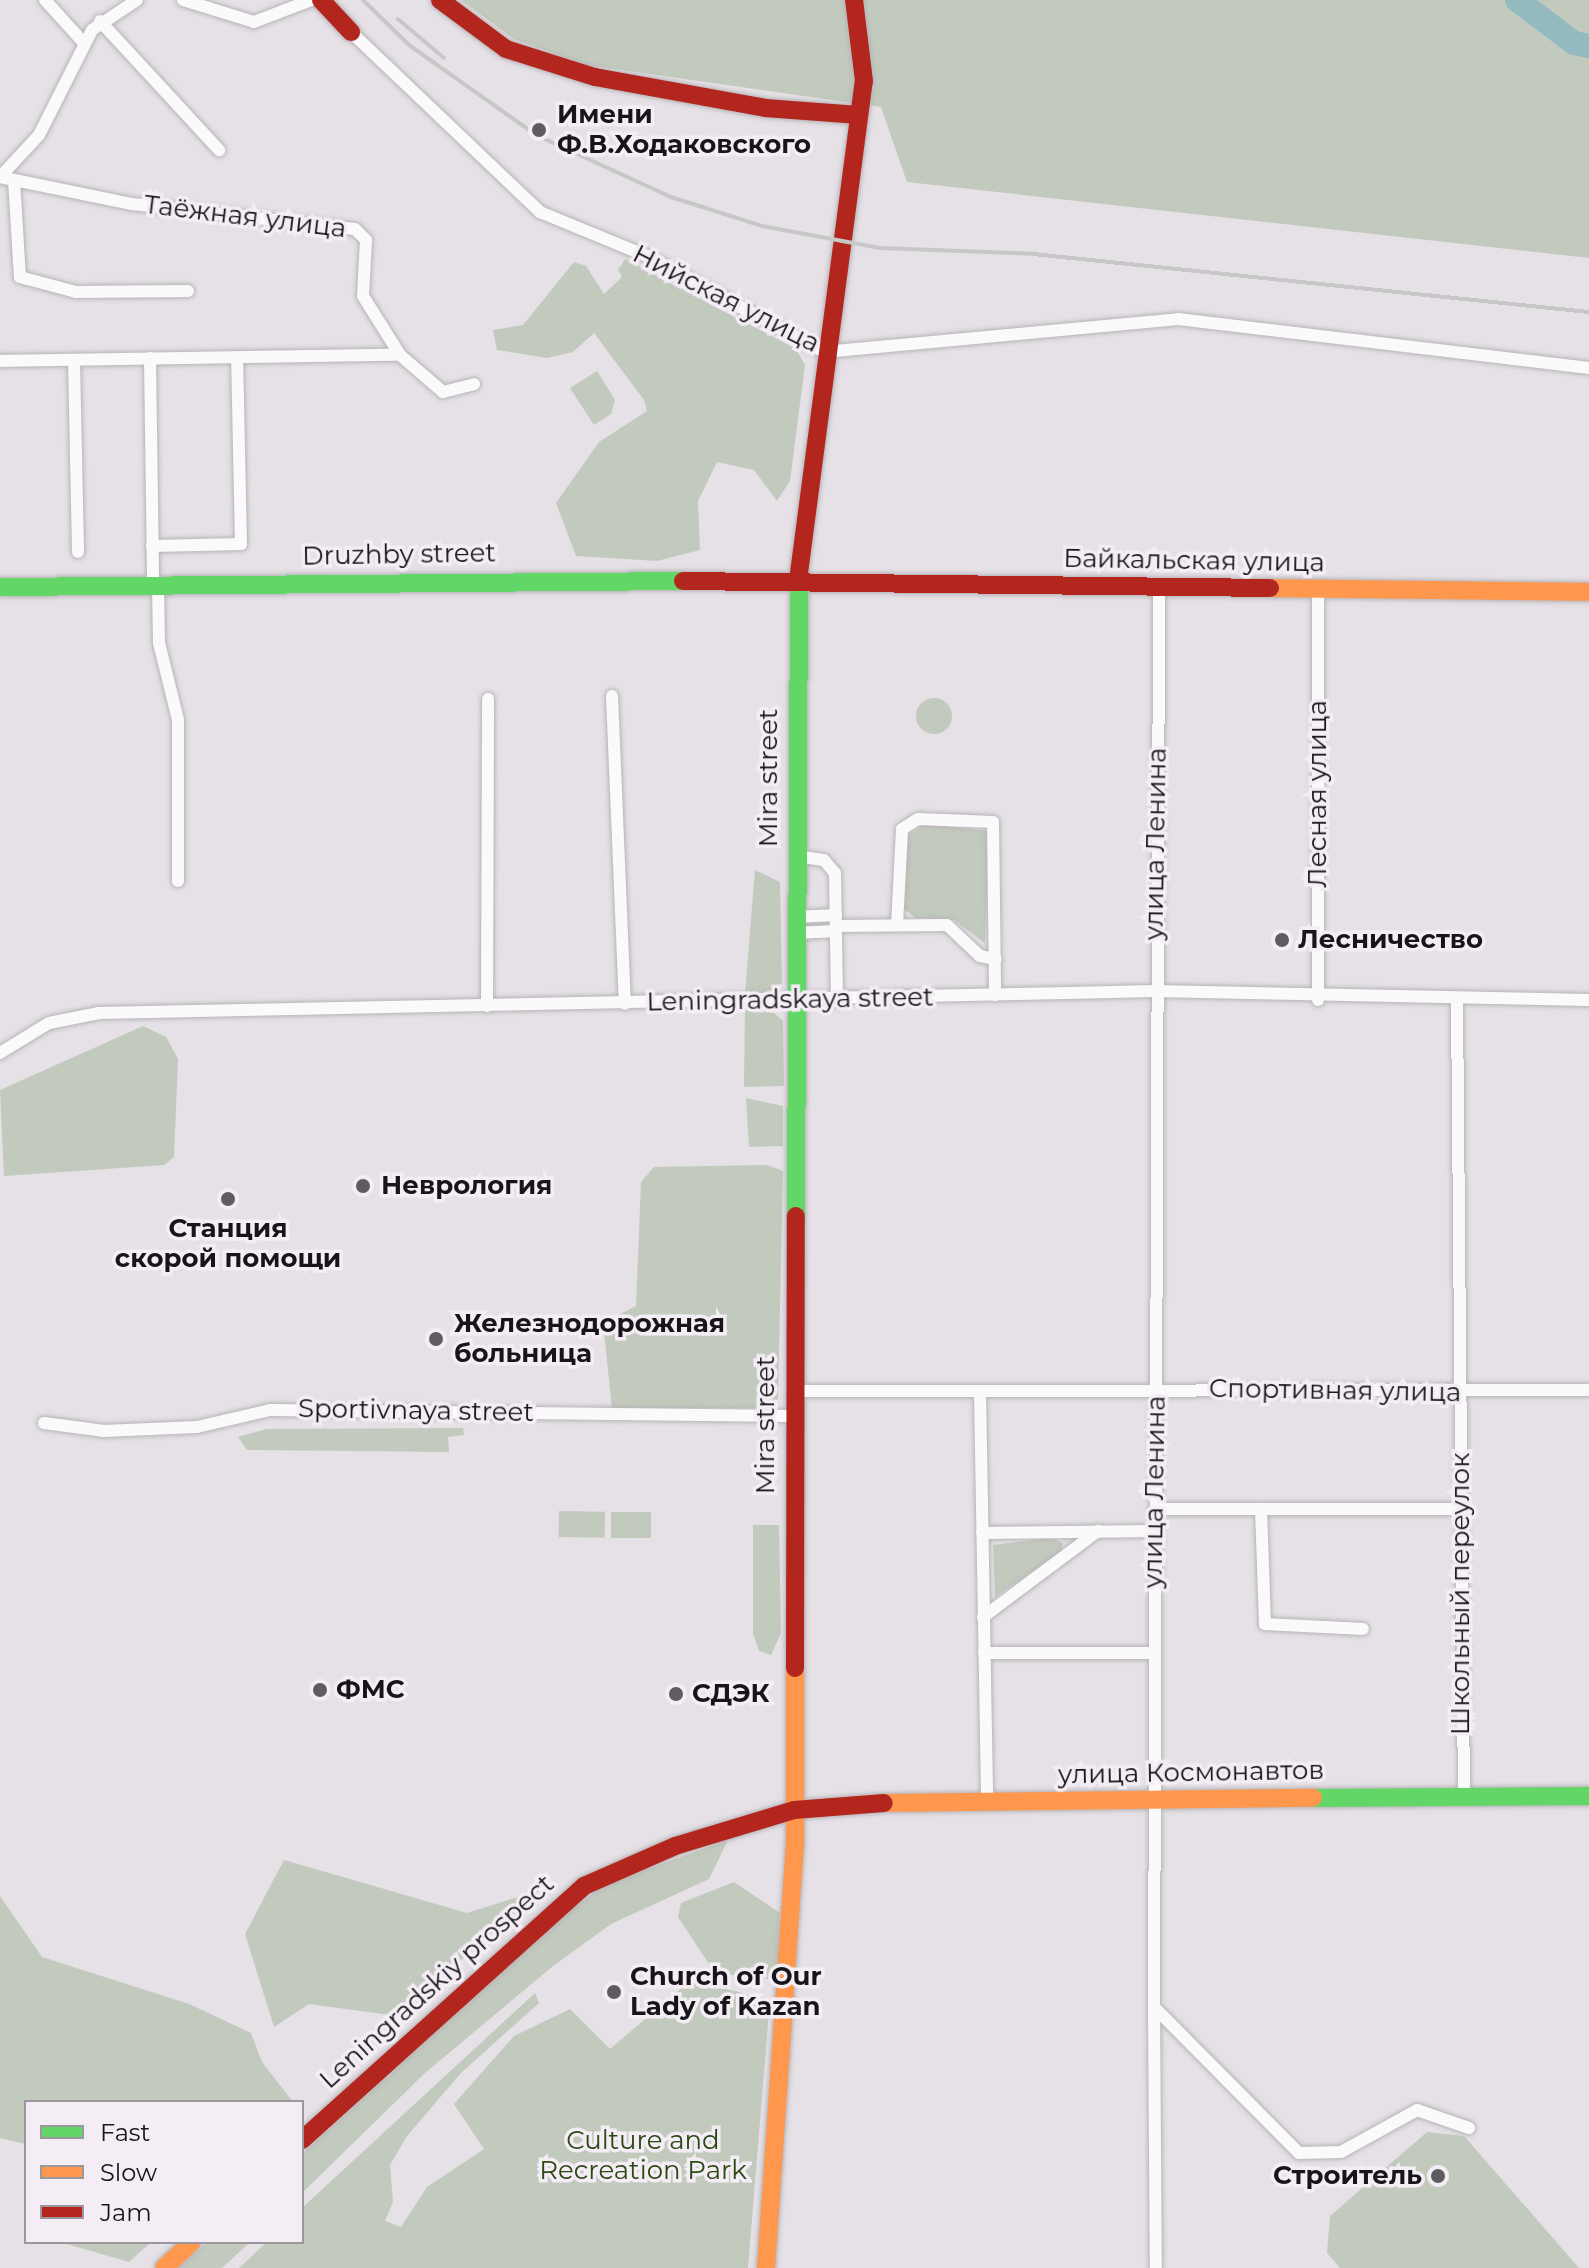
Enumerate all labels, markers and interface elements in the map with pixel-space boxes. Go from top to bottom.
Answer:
place label: Имени Ф.В.Ходаковского [557,99,811,160]
marker: Имени Ф.В.Ходаковского [528,119,550,141]
street label: Таёжная улица [142,189,348,245]
street label: Нийская улица [627,238,825,360]
street label: Druzhby street [302,538,496,572]
street label: Байкальская улица [1063,543,1325,579]
street label: Лесная улица [1302,700,1334,888]
street label: Mira street [753,709,785,847]
street label: улица Ленина [1139,747,1173,941]
place label: Лесничество [1298,924,1483,956]
marker: Лесничество [1273,931,1291,949]
street label: Leningradskaya street [646,982,934,1018]
place label: Неврология [381,1170,552,1202]
marker: Неврология [352,1175,374,1197]
marker: Станция скорой помощи [217,1188,239,1210]
place label: Станция скорой помощи [115,1213,341,1274]
place label: Железнодорожная больница [454,1308,725,1370]
marker: Железнодорожная больница [425,1328,447,1350]
street label: Mira street [750,1356,782,1494]
street label: Спортивная улица [1209,1373,1461,1409]
street label: Sportivnaya street [298,1393,534,1429]
street label: улица Ленина [1138,1395,1172,1589]
street label: Школьный переулок [1445,1453,1477,1735]
place label: ФМС [336,1674,405,1706]
place label: СДЭК [692,1678,770,1710]
marker: ФМС [311,1681,329,1699]
marker: СДЭК [667,1685,685,1703]
street label: улица Космонавтов [1058,1755,1324,1791]
street label: Leningradskiy prospect [313,1869,561,2095]
place label: Church of Our Lady of Kazan [630,1961,822,2022]
marker: Church of Our Lady of Kazan [605,1983,623,2001]
legend [24,2100,304,2244]
text: Fast [100,2118,150,2147]
park label: Culture and Recreation Park [539,2125,747,2186]
text: Slow [100,2158,157,2187]
place label: Строитель [1273,2160,1422,2192]
marker: Строитель [1429,2167,1447,2185]
text: Jam [100,2198,152,2227]

